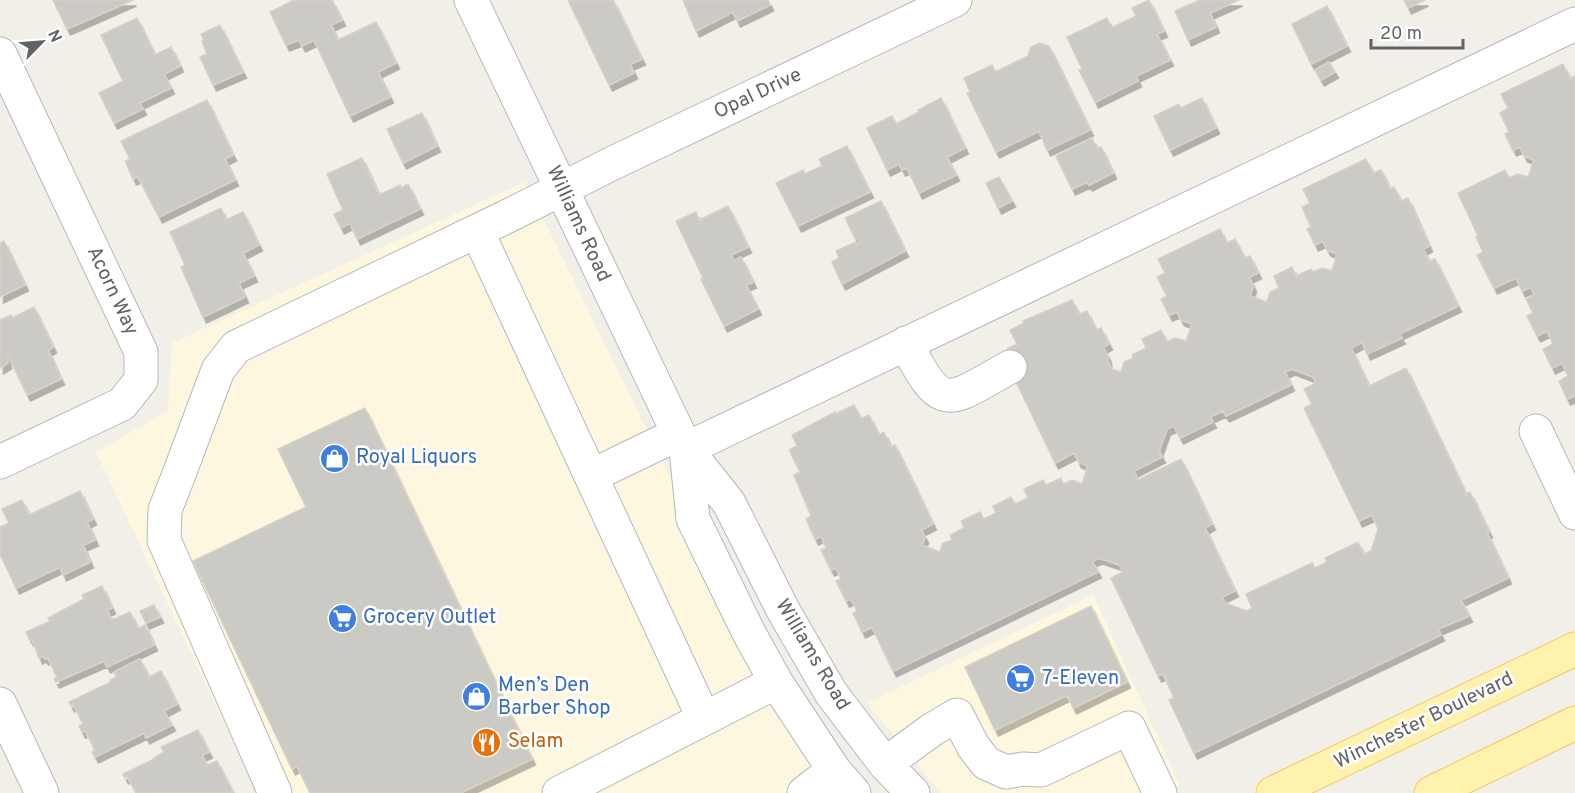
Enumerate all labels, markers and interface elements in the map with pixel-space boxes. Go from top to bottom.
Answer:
north arrow [12,12,72,72]
scale bar [1371,12,1462,50]
text: 20 m [1380,23,1422,46]
text: N [42,27,65,46]
street label: Opal Drive [710,62,806,126]
street label: Williams Road [540,162,616,286]
street label: Acorn Way [80,242,144,340]
shop icon: Royal Liquors [319,442,351,474]
place label: Royal Liquors [356,445,477,471]
street label: Williams Road [769,594,855,716]
supermarket icon: Grocery Outlet [326,602,358,634]
place label: Grocery Outlet [363,605,496,631]
supermarket icon: 7-Eleven [1005,663,1037,695]
place label: 7-Eleven [1042,666,1119,692]
street label: Winchester Boulevard [1330,666,1518,776]
place label: Men’s Den Barber Shop [498,673,611,722]
shop icon: Men’s Den Barber Shop [461,681,493,713]
restaurant icon: Selam [471,726,503,758]
place label: Selam [508,729,563,755]

